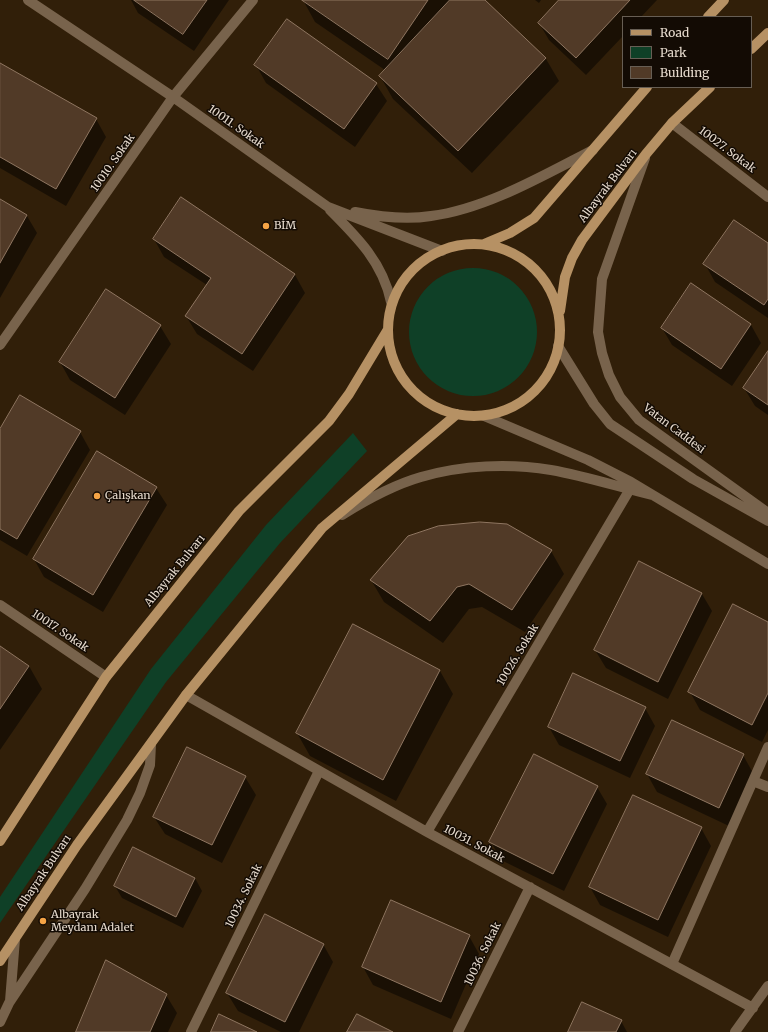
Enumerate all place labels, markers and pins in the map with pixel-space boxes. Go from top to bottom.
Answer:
place label: BİM [274,219,296,233]
marker: BİM [261,221,271,231]
place label: Çalışkan [105,489,151,503]
marker: Çalışkan [92,491,102,501]
place label: Albayrak Meydanı Adalet [51,908,134,934]
marker: Albayrak Meydanı Adalet [38,916,48,926]

